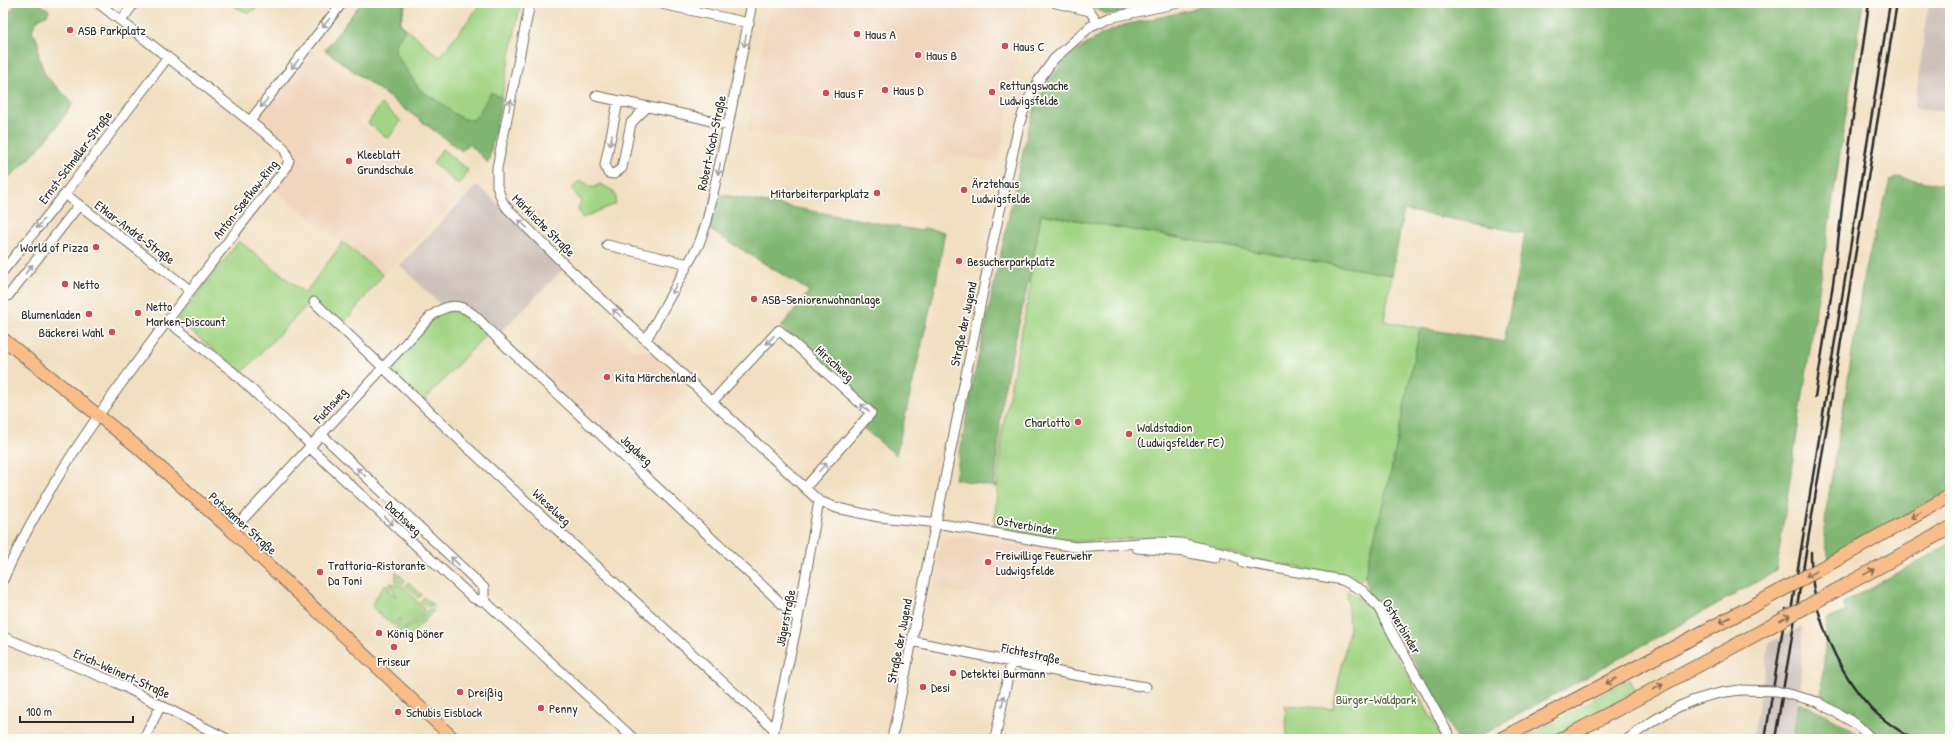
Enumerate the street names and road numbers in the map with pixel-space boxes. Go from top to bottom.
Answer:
street label: Robert-Koch-Straße [692,94,730,192]
street label: Ernst-Schneller-Straße [34,107,116,207]
street label: Anton-Saefkow-Ring [208,155,282,243]
street label: Märkische Straße [508,189,580,261]
street label: Etkar-André-Straße [91,196,179,268]
street label: Straße der Jugend [945,280,981,368]
street label: Hirschweg [812,341,858,385]
street label: Fuchsweg [308,383,351,428]
street label: Jagdweg [617,431,657,470]
street label: Wieselweg [529,484,575,530]
street label: Potsdamer Straße [205,488,281,558]
street label: Dachsweg [382,496,426,540]
street label: Ostverbinder [995,511,1059,539]
street label: Jägerstraße [771,588,799,648]
street label: Ostverbinder [1378,595,1426,657]
street label: Straße der Jugend [882,597,916,685]
street label: Fichtestraße [999,638,1062,668]
street label: Erich-Weinert-Straße [71,644,173,702]

